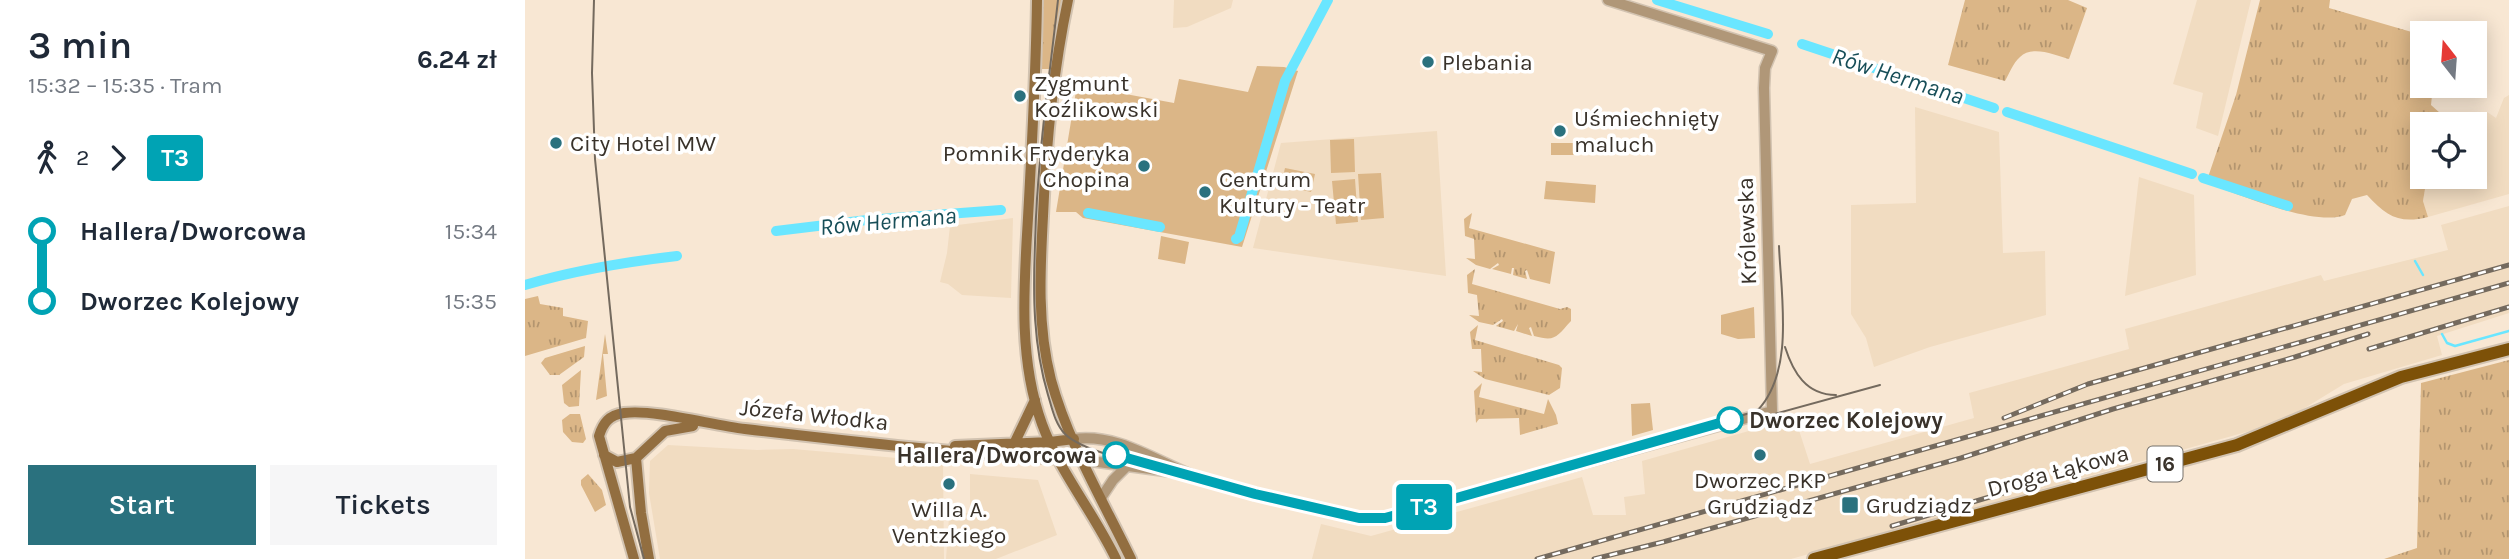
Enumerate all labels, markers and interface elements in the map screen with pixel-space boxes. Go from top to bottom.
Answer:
north arrow [2410,21,2487,98]
map controls [2410,21,2487,189]
text: 3 min [28,23,132,68]
water label: Rów Hermana [1829,42,1967,110]
text: 6.24 zł [417,44,497,75]
place label: Plebania [1442,49,1533,76]
marker: Plebania [1420,54,1436,70]
place label: Zygmunt Koźlikowski [1034,70,1159,123]
text: 15:32 – 15:35 · Tram [28,72,222,99]
marker: Zygmunt Koźlikowski [1012,88,1028,104]
place label: Uśmiechnięty maluch [1574,105,1719,158]
button: locate [2410,112,2487,189]
marker: Uśmiechnięty maluch [1552,123,1568,139]
place label: City Hotel MW [570,130,717,157]
marker: City Hotel MW [548,135,564,151]
icon: walk [28,139,66,177]
icon: forward [99,139,137,177]
place label: Pomnik Fryderyka Chopina [943,140,1130,193]
text: 2 [76,144,89,171]
text: T3 [161,144,189,172]
marker: Pomnik Fryderyka Chopina [1136,158,1152,174]
place label: Centrum Kultury - Teatr [1219,166,1366,219]
street label: Królewska [1732,177,1762,285]
marker: Centrum Kultury - Teatr [1197,184,1213,200]
water label: Rów Hermana [819,201,957,241]
text: Hallera/Dworcowa [80,216,307,247]
text: 15:34 [445,218,497,245]
text: Dworzec Kolejowy [80,286,299,317]
text: 15:35 [445,288,497,315]
street label: Józefa Włodka [738,394,890,436]
marker: Dworzec Kolejowy [1717,407,1743,433]
place label: Dworzec Kolejowy [1749,407,1943,434]
street label: Droga Łąkowa [1984,439,2132,503]
place label: Hallera/Dworcowa [896,442,1097,469]
marker: Hallera/Dworcowa [1103,442,1129,468]
marker: Dworzec PKP Grudziądz [1752,447,1768,463]
road number: 16 [2147,447,2183,482]
button: Start [28,465,256,545]
button: Tickets [270,465,497,545]
place label: Dworzec PKP Grudziądz [1694,467,1826,520]
marker: Willa A. Ventzkiego [941,476,957,492]
line badge: T3 [1392,484,1455,530]
place label: Grudziądz [1866,492,1972,519]
text: T3 [1410,493,1438,521]
marker: Grudziądz [1840,495,1860,515]
place label: Willa A. Ventzkiego [892,496,1006,549]

